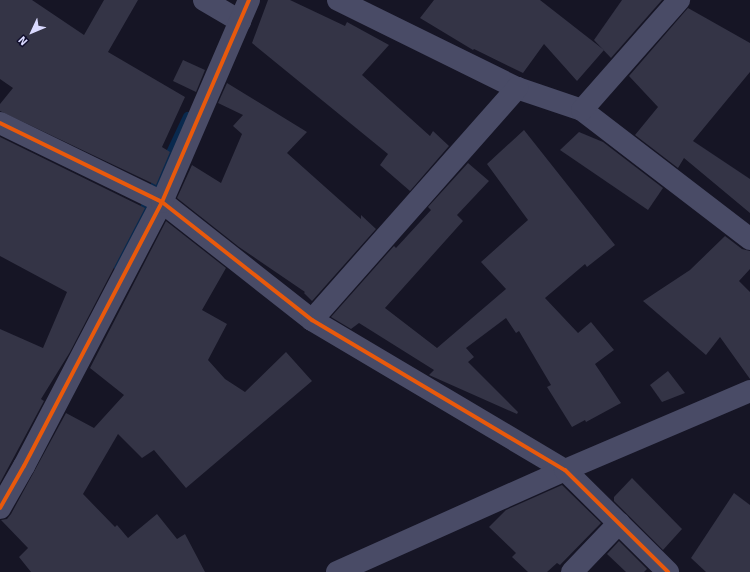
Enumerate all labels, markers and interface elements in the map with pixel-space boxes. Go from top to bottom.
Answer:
north arrow [12,12,52,52]
text: N [16,33,30,48]

